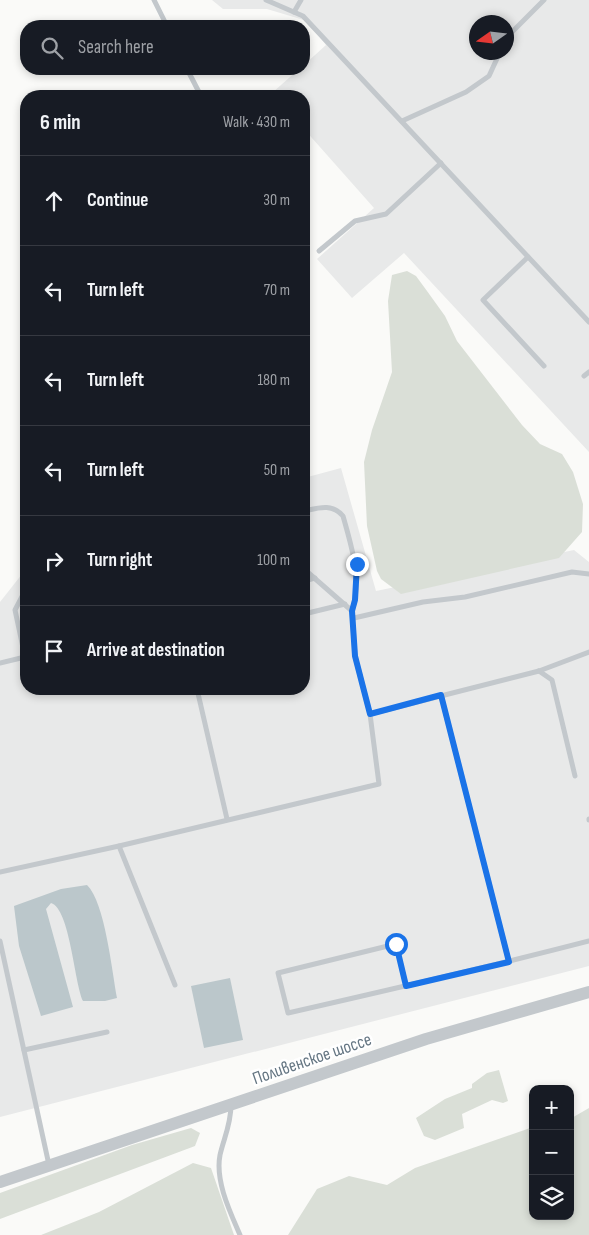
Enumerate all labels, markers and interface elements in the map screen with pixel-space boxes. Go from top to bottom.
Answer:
north arrow [469,15,514,60]
search box [20,20,310,75]
icon: search [38,34,66,62]
text: Search here [78,36,154,59]
text: 6 min [40,110,81,135]
text: Walk · 430 m [223,113,290,132]
icon: ahead [40,187,68,215]
text: Continue [87,189,148,212]
text: 30 m [263,191,290,210]
icon: left [40,277,68,305]
text: Turn left [87,279,144,302]
text: 70 m [264,281,290,300]
icon: left [40,367,68,395]
text: Turn left [87,369,144,392]
text: 180 m [257,371,290,390]
icon: left [40,457,68,485]
text: Turn left [87,459,144,482]
text: 50 m [264,461,290,480]
icon: right [40,547,68,575]
text: Turn right [87,549,152,572]
text: 100 m [257,551,290,570]
route end [346,553,369,576]
icon: arrive [40,637,68,665]
text: Arrive at destination [87,639,225,662]
route start [385,933,408,956]
street label: Поливенское шоссе [250,1029,374,1089]
map controls [529,1085,574,1220]
button: + [529,1085,574,1130]
button: − [529,1130,574,1175]
button: layers [529,1175,574,1220]

